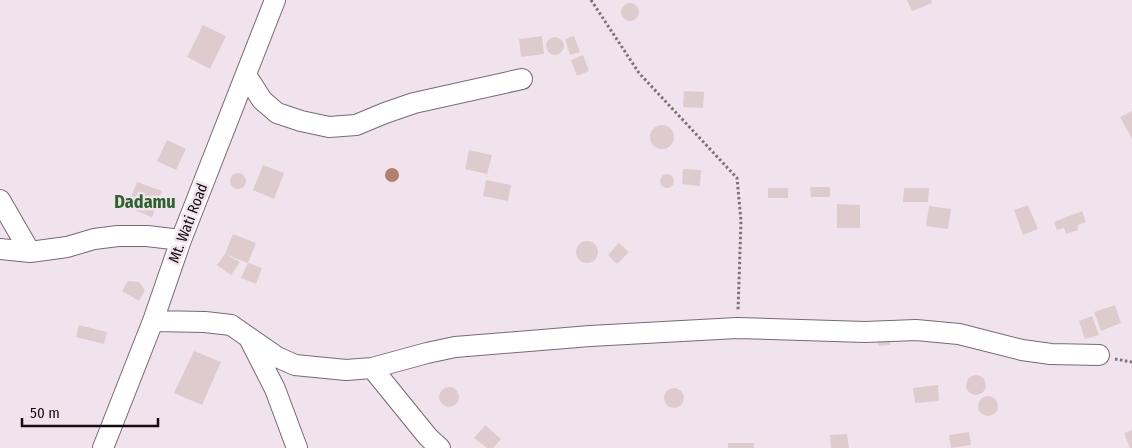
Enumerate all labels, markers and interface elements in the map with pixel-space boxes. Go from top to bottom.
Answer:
street label: Mt. Wati Road [165,181,211,265]
district label: Dadamu [114,191,176,213]
scale bar [22,396,159,428]
text: 50 m [30,404,60,422]

